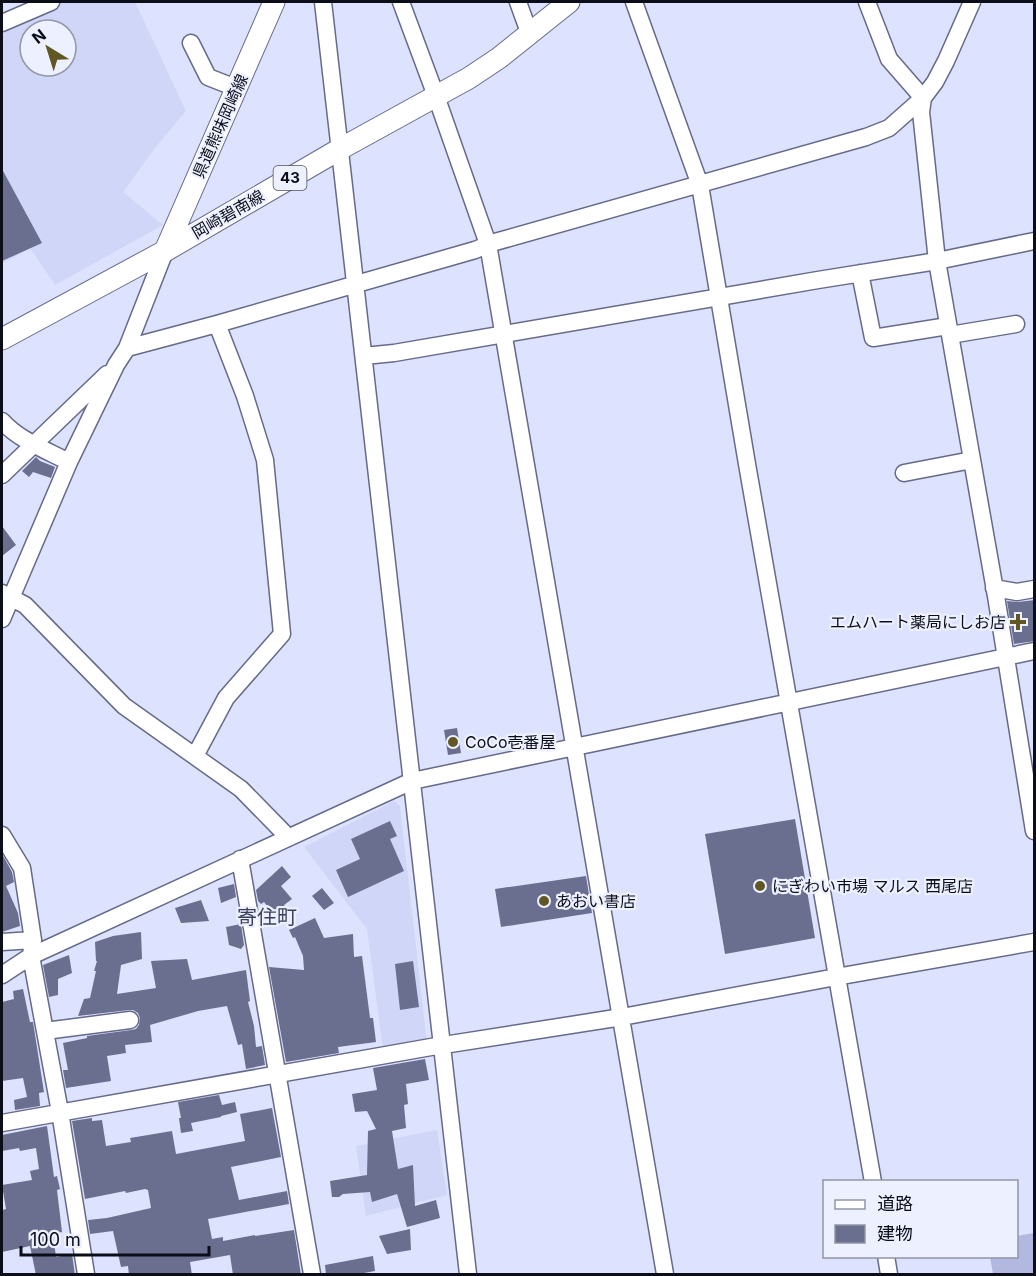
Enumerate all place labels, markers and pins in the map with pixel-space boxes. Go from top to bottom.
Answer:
place label: エムハート薬局にしお店 [830,612,1006,632]
marker: エムハート薬局にしお店 [1011,615,1025,629]
place label: CoCo壱番屋 [465,732,556,752]
marker: CoCo壱番屋 [446,735,460,749]
place label: にぎわい市場 マルス 西尾店 [772,876,973,896]
marker: にぎわい市場 マルス 西尾店 [753,879,767,893]
place label: あおい書店 [556,891,636,911]
marker: あおい書店 [537,894,551,908]

